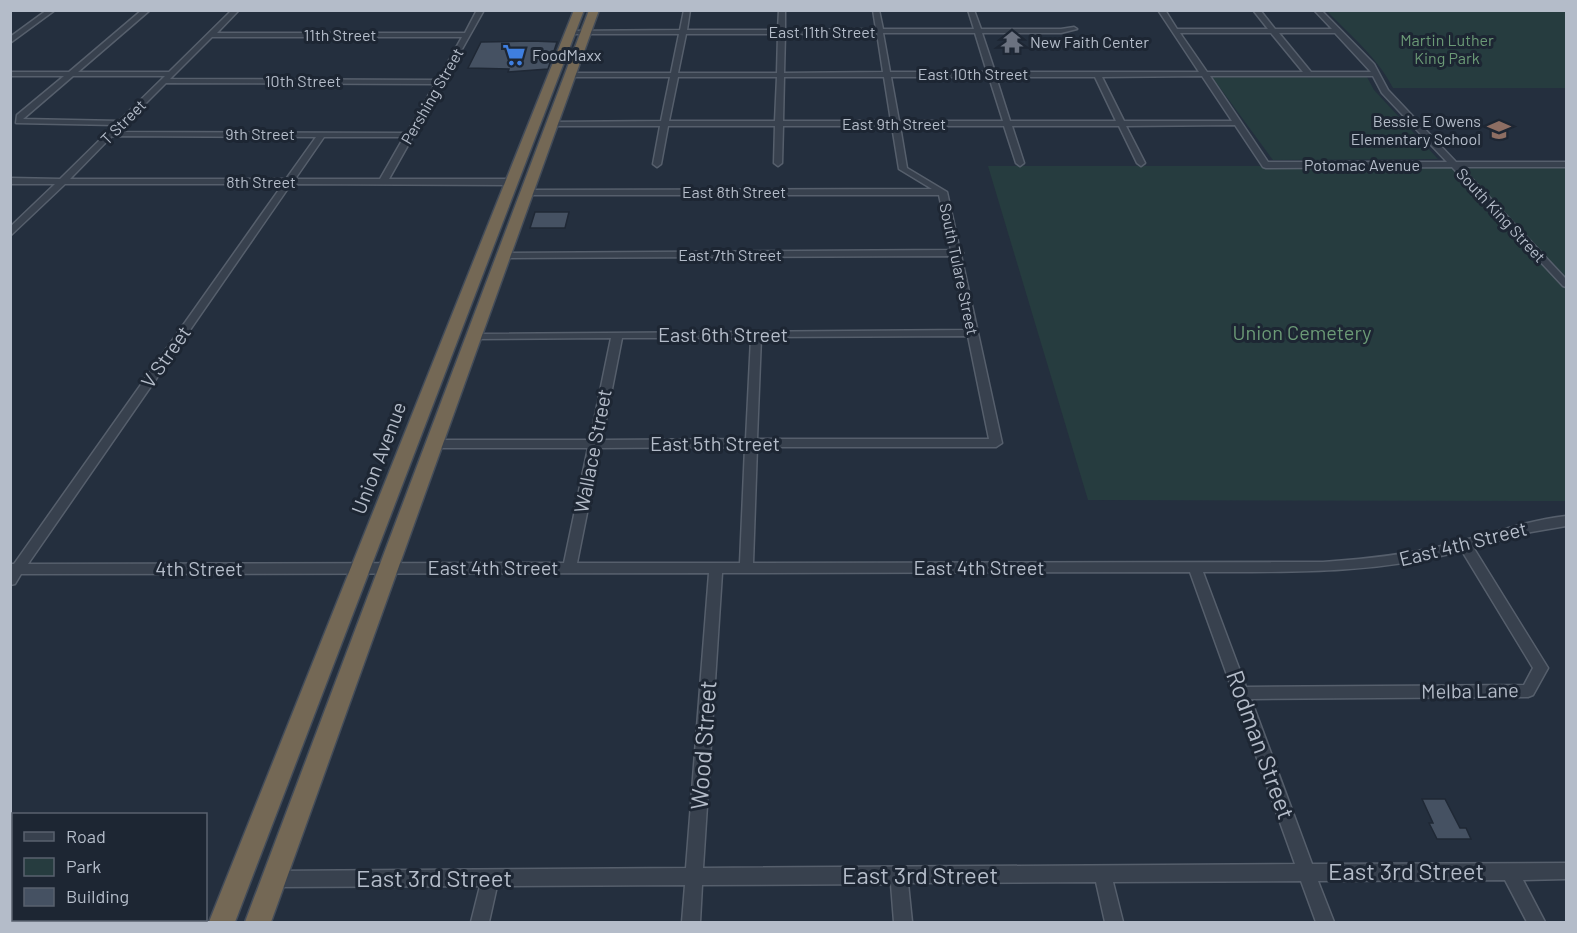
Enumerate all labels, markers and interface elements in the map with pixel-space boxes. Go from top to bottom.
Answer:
street label: East 11th Street [768,22,876,41]
street label: 11th Street [304,25,376,44]
temple icon: New Faith Center [999,29,1025,55]
park label: Martin Luther King Park [1400,30,1494,67]
place label: New Faith Center [1030,32,1149,51]
supermarket icon: FoodMaxx [501,42,527,68]
street label: Pershing Street [396,44,467,147]
place label: FoodMaxx [532,45,602,64]
street label: East 10th Street [918,64,1028,83]
street label: 10th Street [265,71,341,90]
street label: T Street [96,95,149,148]
place label: Bessie E Owens Elementary School [1351,111,1481,148]
street label: East 9th Street [842,114,946,133]
school or university icon: Bessie E Owens Elementary School [1486,117,1512,143]
street label: 9th Street [225,124,295,143]
street label: Potomac Avenue [1304,155,1420,174]
street label: South King Street [1453,163,1550,266]
street label: 8th Street [226,172,296,191]
street label: East 8th Street [682,182,786,201]
street label: South Tulare Street [936,201,983,337]
street label: East 7th Street [678,245,782,264]
park label: Union Cemetery [1233,320,1371,344]
street label: V Street [135,321,195,392]
street label: East 6th Street [658,322,788,346]
street label: Wallace Street [568,387,616,515]
street label: Union Avenue [346,398,410,517]
street label: East 5th Street [650,431,780,455]
street label: East 4th Street [1396,516,1529,571]
street label: East 4th Street [428,555,558,579]
street label: East 4th Street [914,555,1044,579]
street label: 4th Street [155,556,243,580]
street label: Rodman Street [1221,666,1302,823]
street label: Melba Lane [1421,677,1519,703]
street label: Wood Street [684,679,721,810]
legend [12,813,207,921]
text: Road [66,825,106,847]
text: Park [66,855,101,877]
street label: East 3rd Street [1328,856,1484,885]
street label: East 3rd Street [842,860,998,889]
street label: East 3rd Street [356,863,512,892]
text: Building [66,885,129,907]

